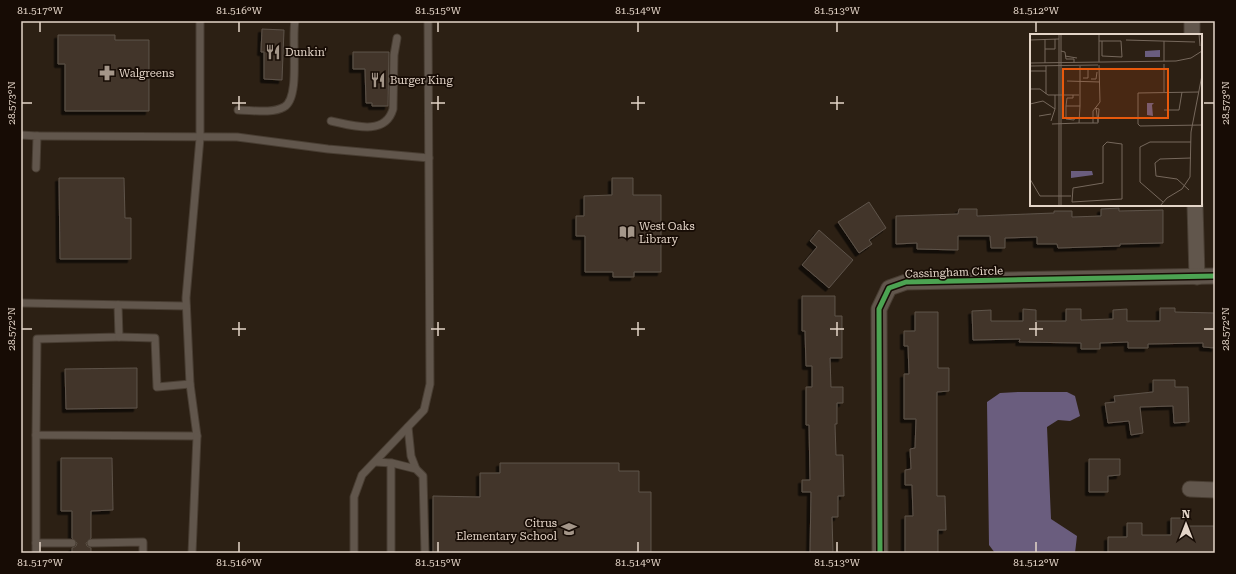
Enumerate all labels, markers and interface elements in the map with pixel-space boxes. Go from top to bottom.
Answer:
text: 81.517°W [17,5,64,16]
text: 81.516°W [216,5,263,16]
text: 81.515°W [415,5,462,16]
text: 81.514°W [615,5,662,16]
text: 81.513°W [814,5,861,16]
text: 81.512°W [1013,5,1060,16]
inset map [1030,34,1202,206]
restaurant icon: Dunkin' [264,43,282,61]
place label: Dunkin' [285,46,327,59]
pharmacy icon: Walgreens [98,64,116,82]
place label: Walgreens [119,67,174,80]
restaurant icon: Burger King [369,71,387,89]
place label: Burger King [390,74,453,87]
text: 28.573°N [6,81,17,125]
text: 28.573°N [1220,81,1231,125]
place label: West Oaks Library [639,220,695,246]
library icon: West Oaks Library [618,223,636,241]
street label: Cassingham Circle [905,264,1003,281]
text: 28.572°N [6,307,17,351]
text: 28.572°N [1220,307,1231,351]
north arrow [1166,504,1206,544]
text: N [1182,508,1191,521]
place label: Citrus Elementary School [456,517,558,543]
school or university icon: Citrus Elementary School [560,520,578,538]
text: 81.517°W [17,557,64,568]
text: 81.516°W [216,557,263,568]
text: 81.515°W [415,557,462,568]
text: 81.514°W [615,557,662,568]
text: 81.513°W [814,557,861,568]
text: 81.512°W [1013,557,1060,568]

